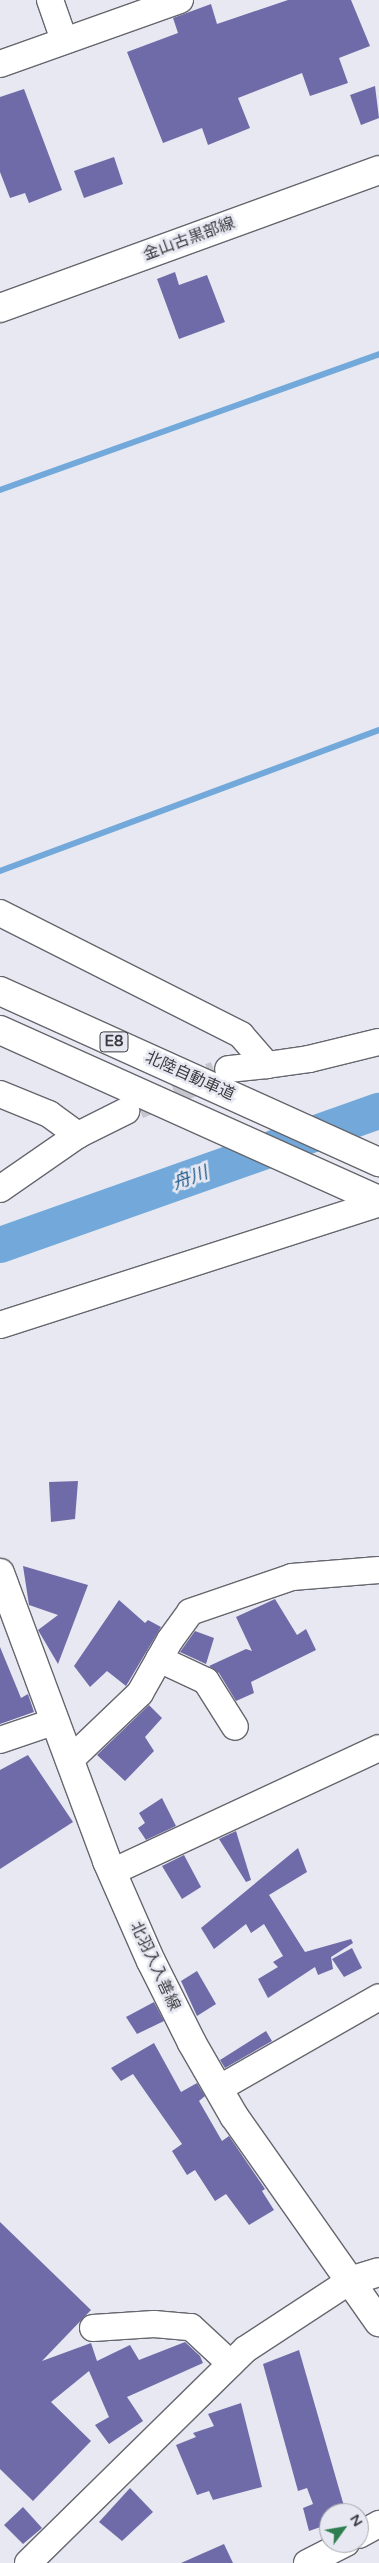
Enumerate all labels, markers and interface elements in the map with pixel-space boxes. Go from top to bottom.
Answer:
street label: 金山古黒部線 [141,214,237,264]
road number: E8 [99,1030,129,1054]
street label: 北陸自動車道 [142,1048,238,1104]
water label: 舟川 [169,1162,211,1194]
street label: 北羽入入善線 [126,1918,184,2014]
north arrow [319,2503,369,2553]
text: N [346,2511,366,2530]

